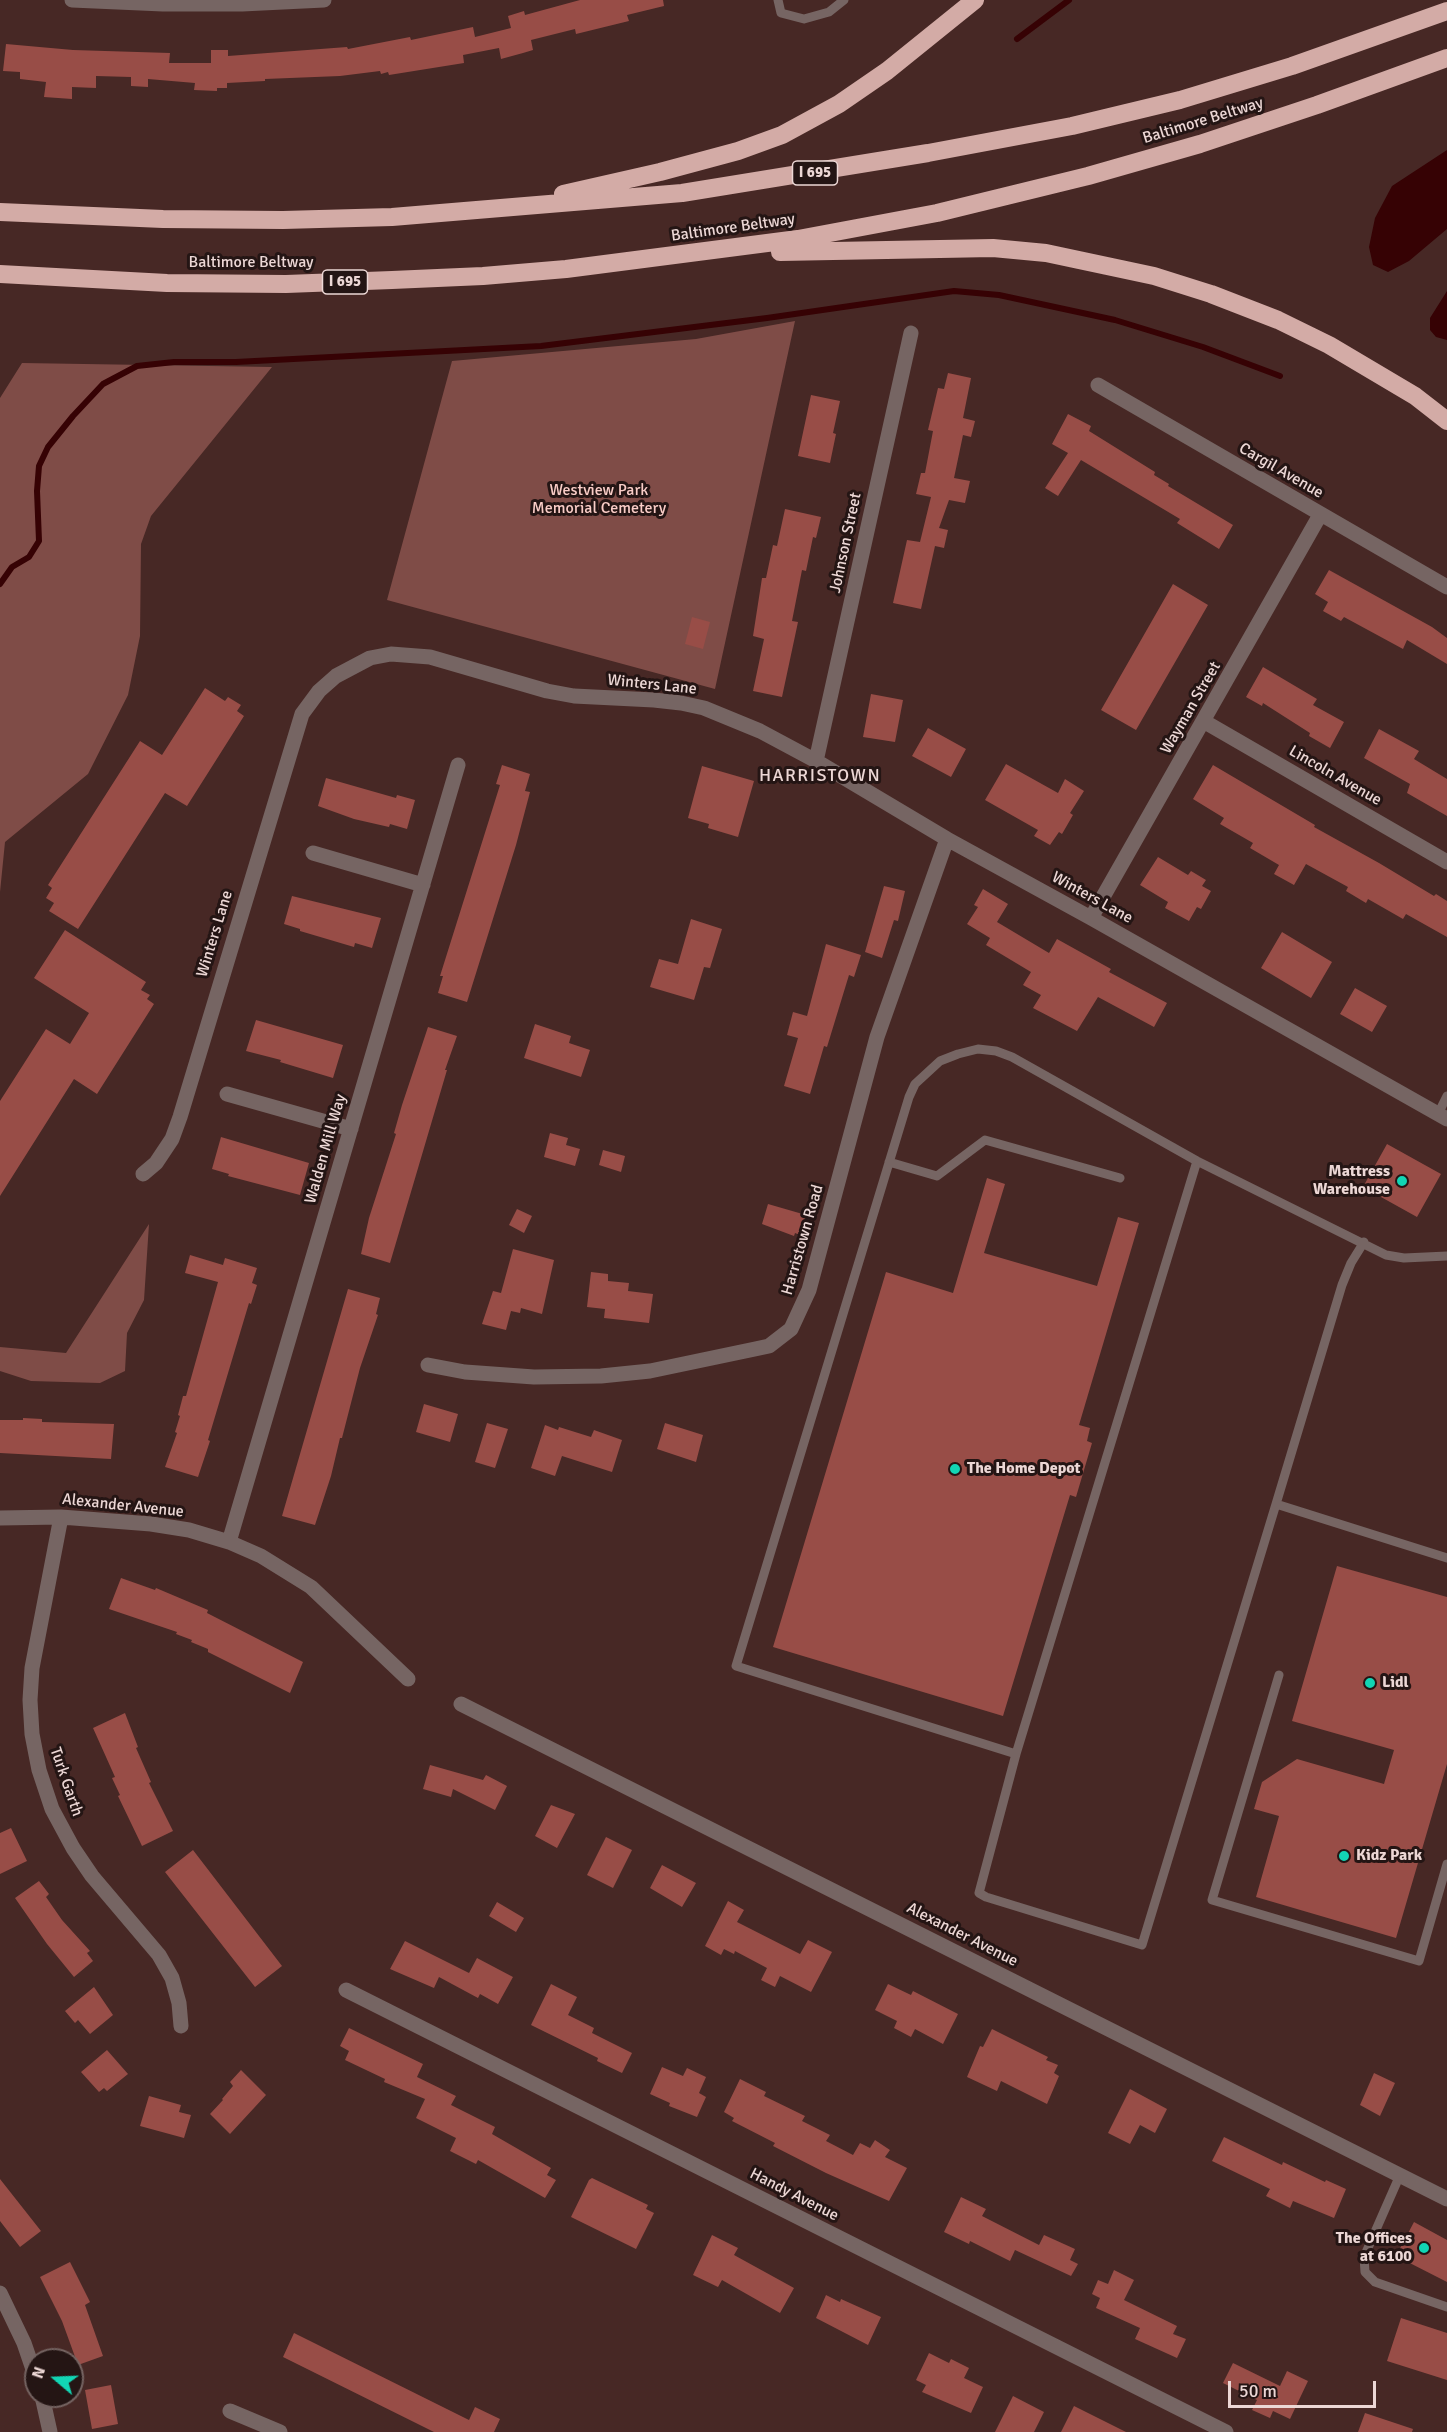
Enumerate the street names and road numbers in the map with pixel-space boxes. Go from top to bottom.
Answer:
street label: Baltimore Beltway [1140,94,1266,148]
road number: I 695 [792,161,838,185]
street label: Baltimore Beltway [670,210,796,246]
street label: Baltimore Beltway [188,253,314,273]
road number: I 695 [322,270,368,294]
street label: Cargil Avenue [1235,439,1327,503]
street label: Johnson Street [826,491,866,595]
street label: Wayman Street [1157,659,1225,757]
street label: Winters Lane [606,671,698,699]
street label: Lincoln Avenue [1285,742,1385,810]
street label: Winters Lane [1048,868,1136,928]
street label: Winters Lane [193,888,237,980]
street label: Walden Mill Way [301,1092,351,1206]
street label: Harristown Road [778,1183,828,1297]
street label: Alexander Avenue [61,1490,185,1522]
street label: Turk Garth [45,1745,87,1819]
street label: Alexander Avenue [903,1899,1021,1971]
street label: Handy Avenue [746,2164,842,2226]

